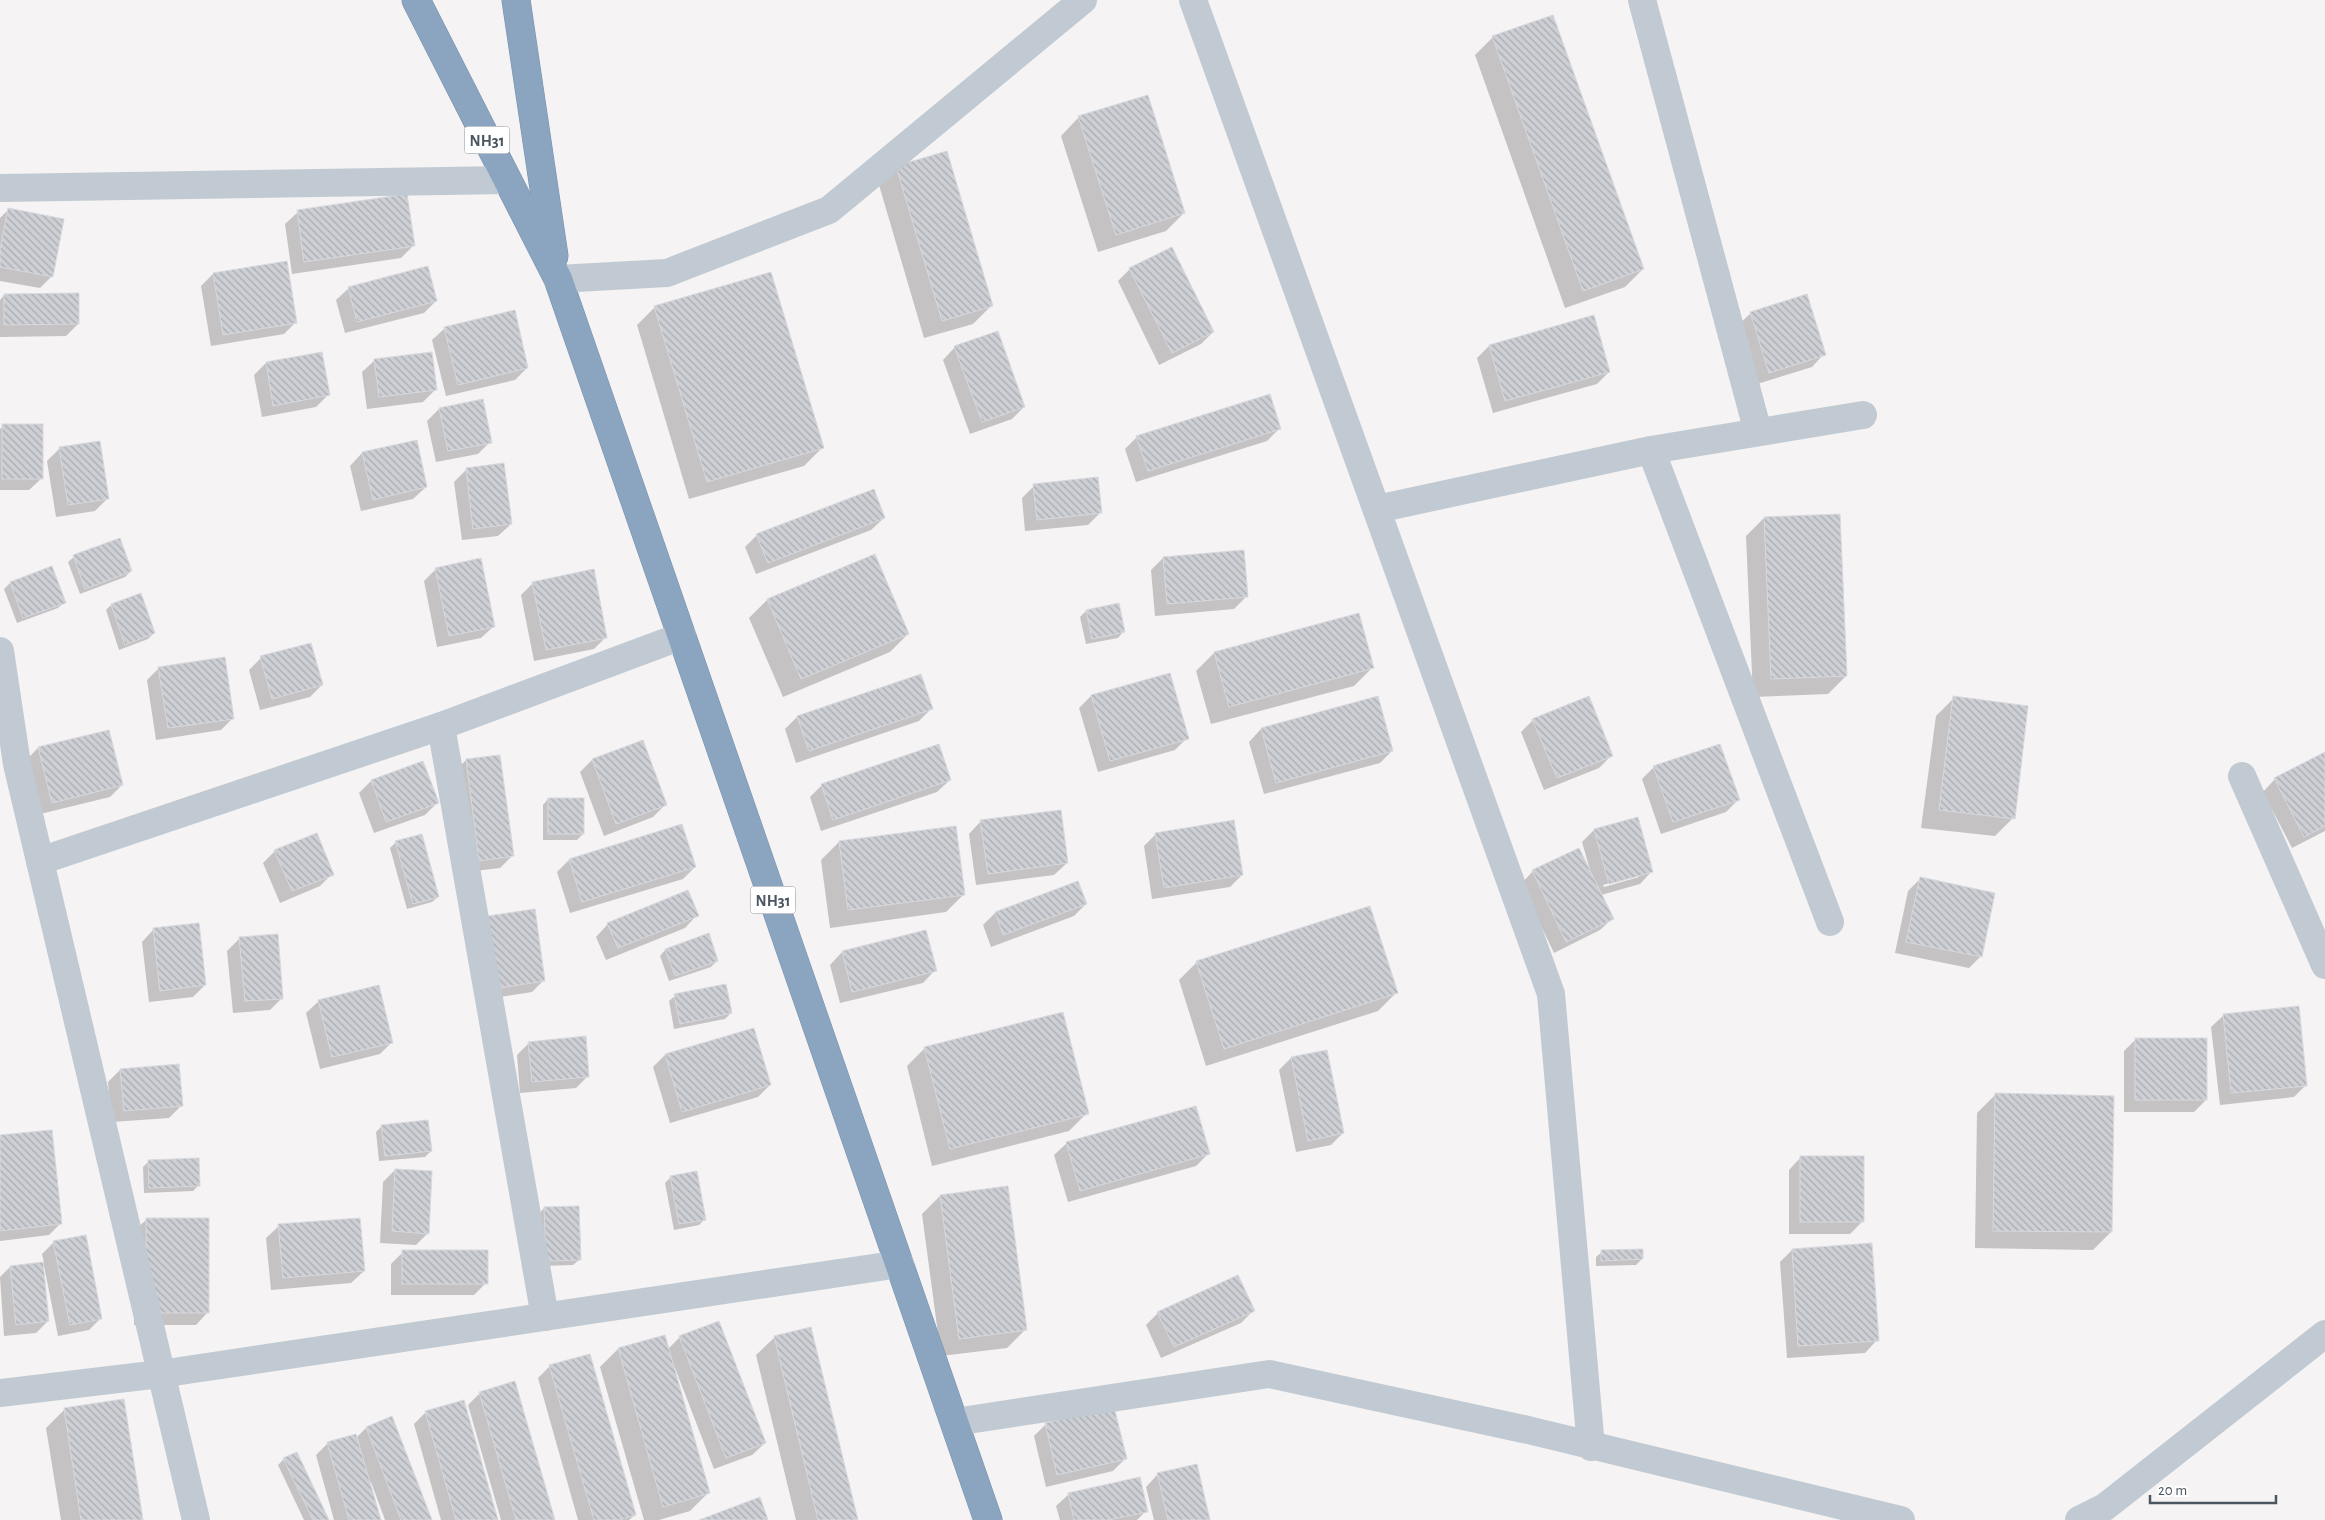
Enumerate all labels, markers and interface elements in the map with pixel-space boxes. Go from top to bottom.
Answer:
road number: NH31 [464,126,510,154]
road number: NH31 [750,886,796,914]
scale bar [2150,1472,2276,1504]
text: 20 m [2158,1483,2187,1498]

